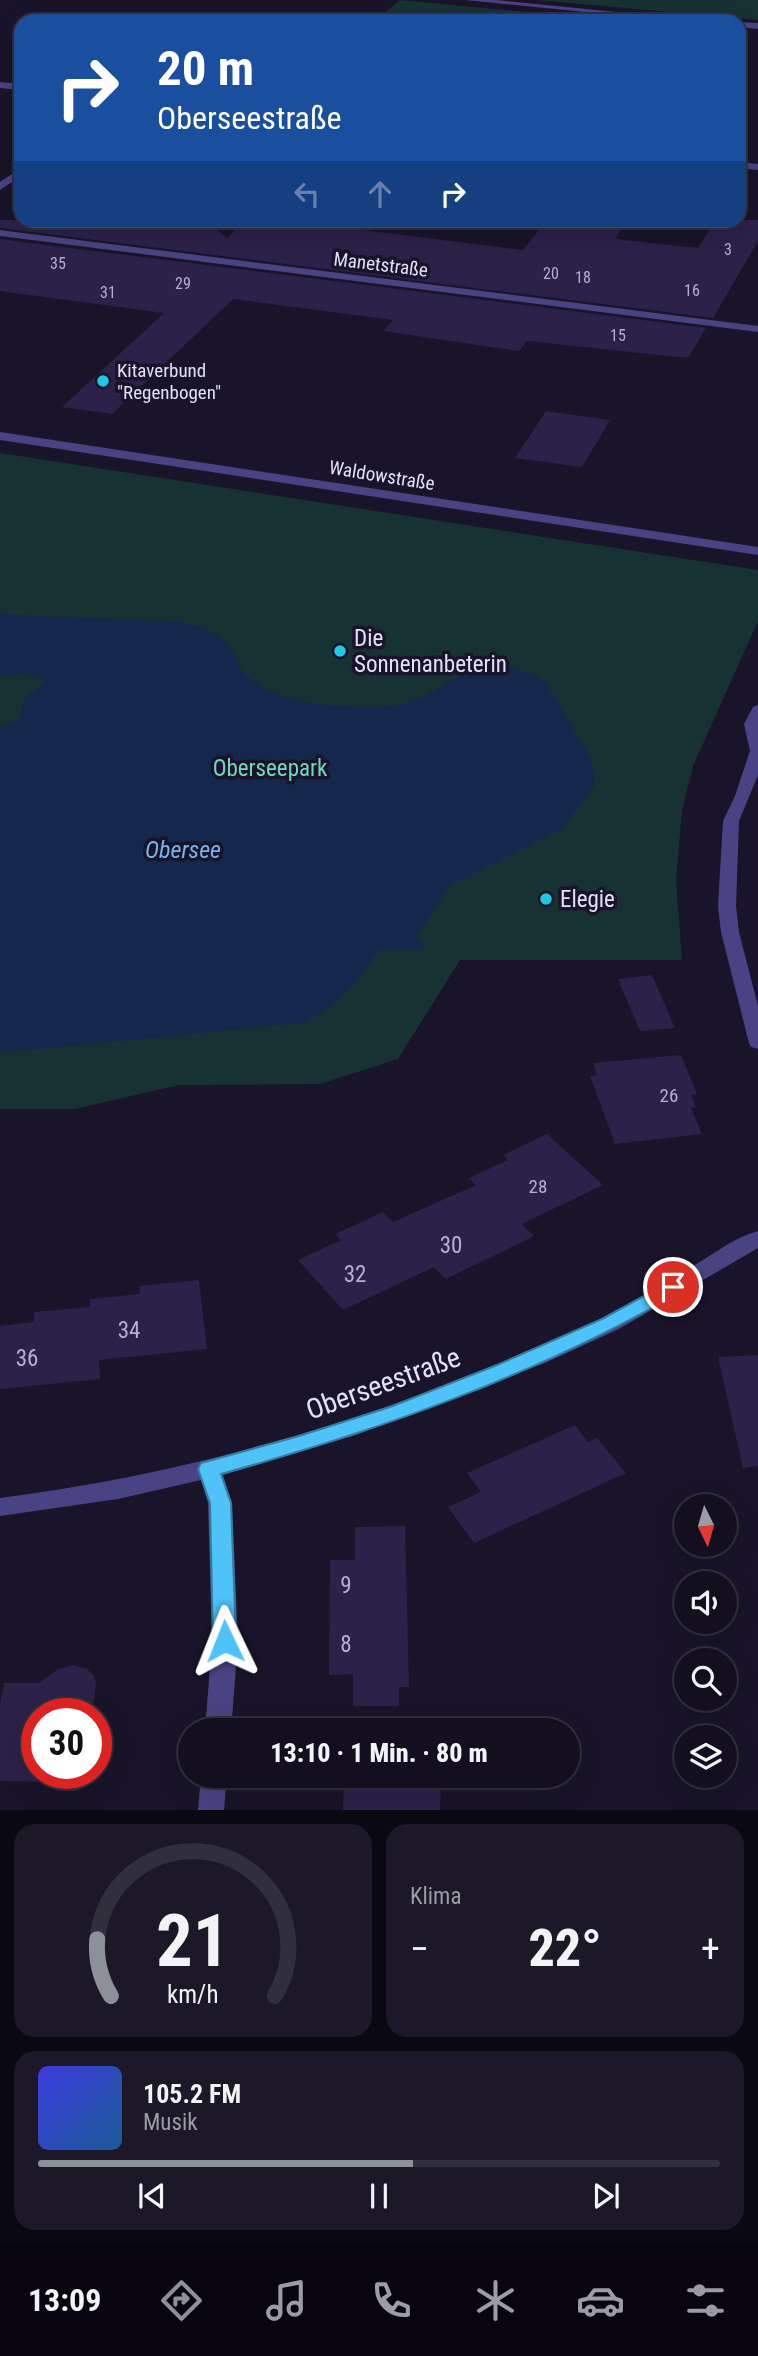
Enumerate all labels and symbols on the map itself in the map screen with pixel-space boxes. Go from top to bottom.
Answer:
house number: 3 [724,240,732,259]
street label: Manetstraße [332,247,429,282]
house number: 35 [50,254,66,273]
house number: 20 [543,264,559,283]
house number: 18 [575,268,591,287]
house number: 29 [175,274,191,293]
house number: 16 [684,281,700,300]
house number: 31 [100,283,116,302]
house number: 15 [610,326,626,345]
place label: Kitaverbund "Regenbogen" [117,359,221,404]
marker: Kitaverbund "Regenbogen" [95,373,111,389]
street label: Waldowstraße [327,456,436,495]
place label: Die Sonnenanbeterin [354,625,507,678]
marker: Die Sonnenanbeterin [332,643,348,659]
park label: Oberseepark [213,755,328,782]
water label: Obersee [145,836,221,864]
place label: Elegie [560,886,615,913]
marker: Elegie [538,891,554,907]
house number: 26 [660,1084,678,1107]
house number: 28 [529,1175,547,1198]
house number: 30 [440,1232,462,1259]
pin [643,1257,703,1317]
house number: 32 [344,1261,366,1288]
house number: 34 [118,1317,140,1344]
street label: Oberseestraße [302,1340,465,1427]
house number: 36 [16,1345,38,1372]
north arrow [674,1494,737,1558]
house number: 9 [340,1572,352,1599]
position arrow [188,1604,262,1678]
house number: 8 [340,1631,352,1658]
speed limit sign: 30 [21,1698,112,1789]

